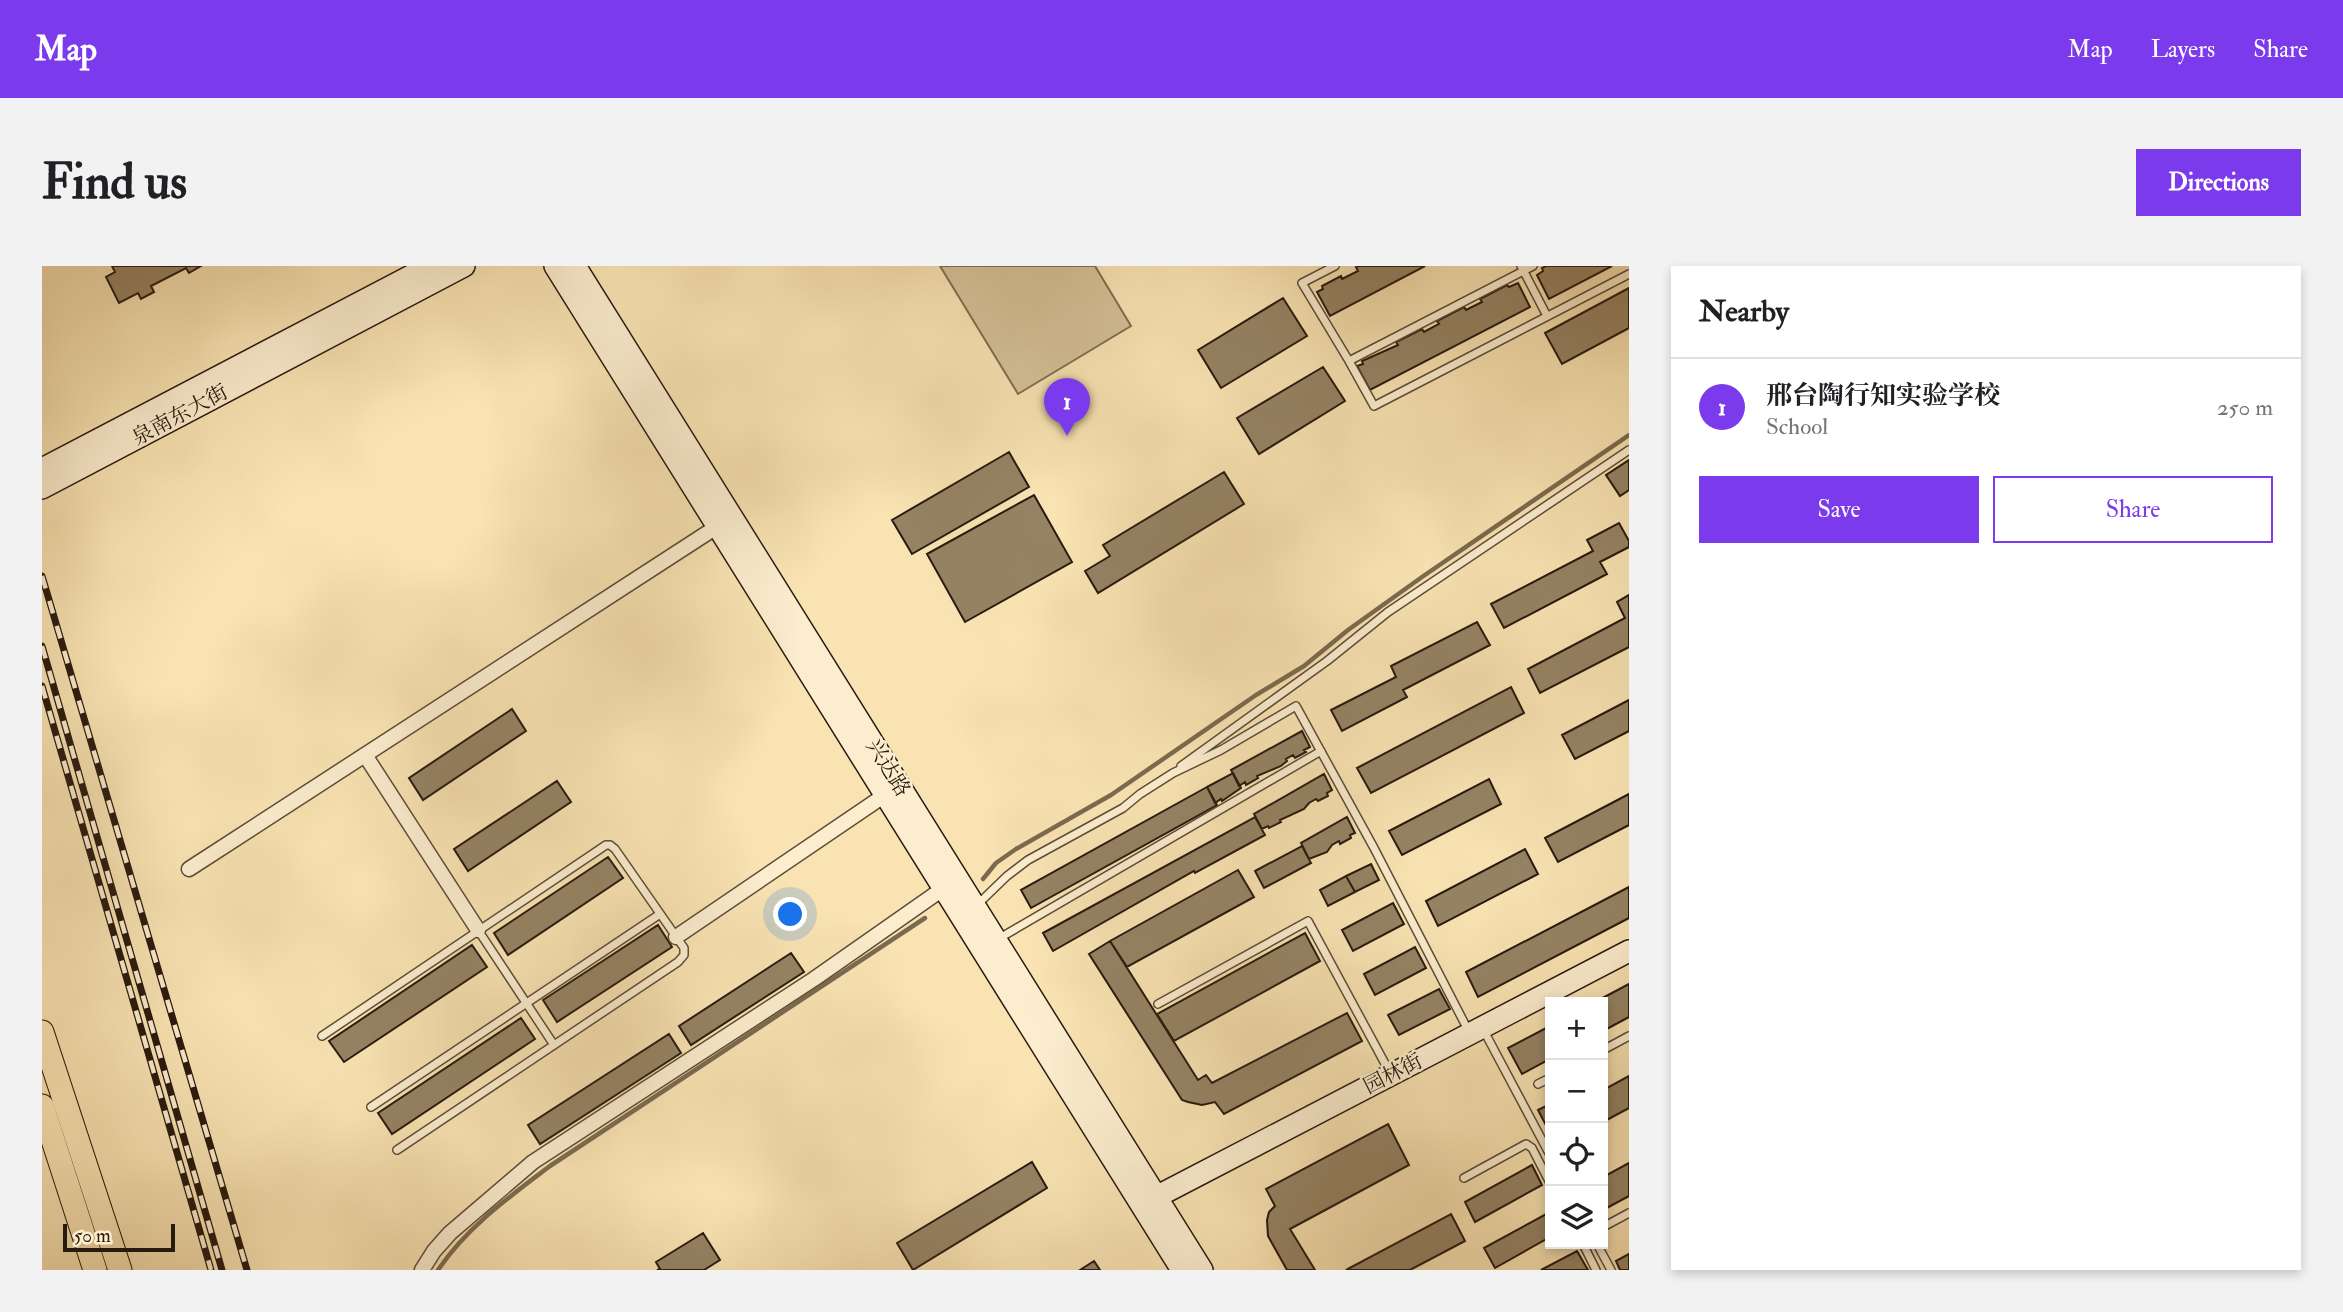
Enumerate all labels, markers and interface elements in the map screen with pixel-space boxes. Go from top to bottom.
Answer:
text: Map [35,29,97,70]
text: Map [2068,34,2113,65]
text: Layers [2151,34,2215,65]
text: Share [2253,34,2308,65]
button: Directions [2136,149,2301,216]
text: Find us [42,152,187,213]
text: Nearby [1699,293,1789,330]
street label: 泉南东大街 [127,378,233,452]
pin: 1 [1044,378,1090,436]
text: 邢台陶行知实验学校 [1766,380,2000,412]
text: 1 [1718,393,1726,422]
text: 250 m [2217,393,2273,422]
text: School [1766,412,1828,441]
button: Save [1699,476,1979,543]
button: Share [1993,476,2273,543]
street label: 兴达路 [860,734,916,802]
your location [773,897,807,931]
map controls [1545,997,1608,1249]
button: + [1545,997,1608,1060]
street label: 园林街 [1359,1048,1427,1100]
button: − [1545,1060,1608,1123]
button: locate [1545,1123,1608,1186]
button: layers [1545,1186,1608,1249]
scale bar [63,1221,175,1253]
text: 50 m [74,1224,111,1248]

